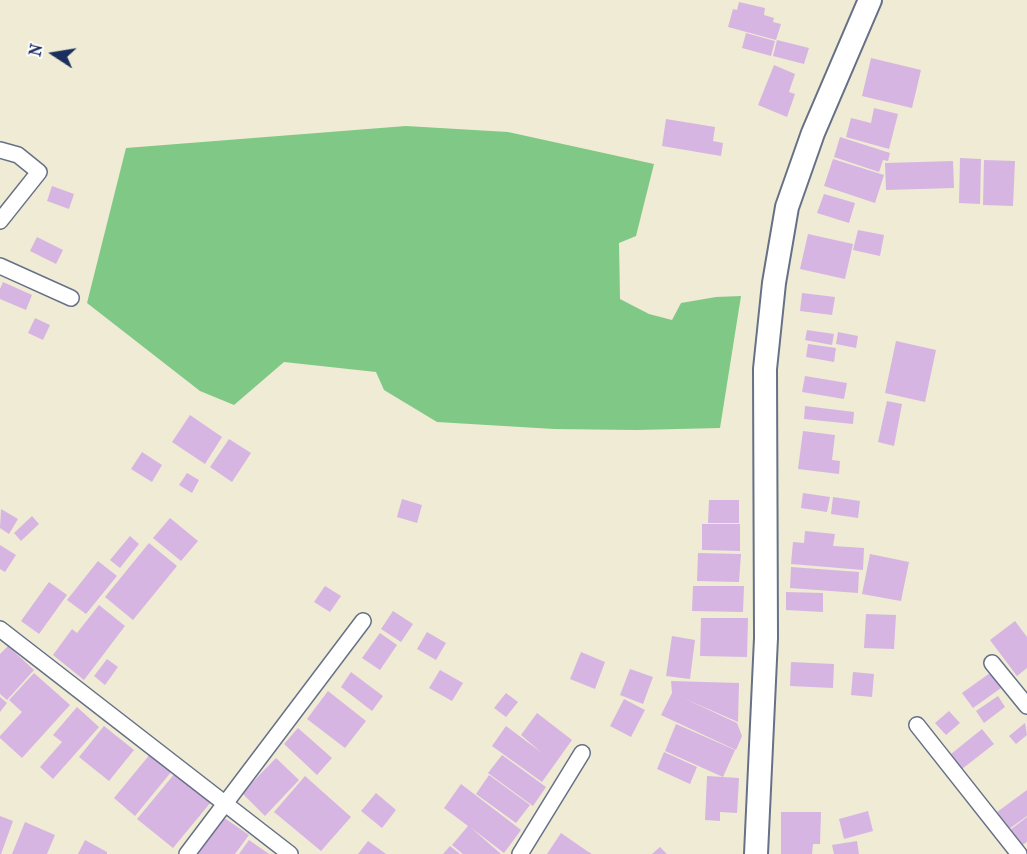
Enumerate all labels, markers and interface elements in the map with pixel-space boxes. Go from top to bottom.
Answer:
north arrow [24,24,84,84]
text: N [25,42,46,58]

